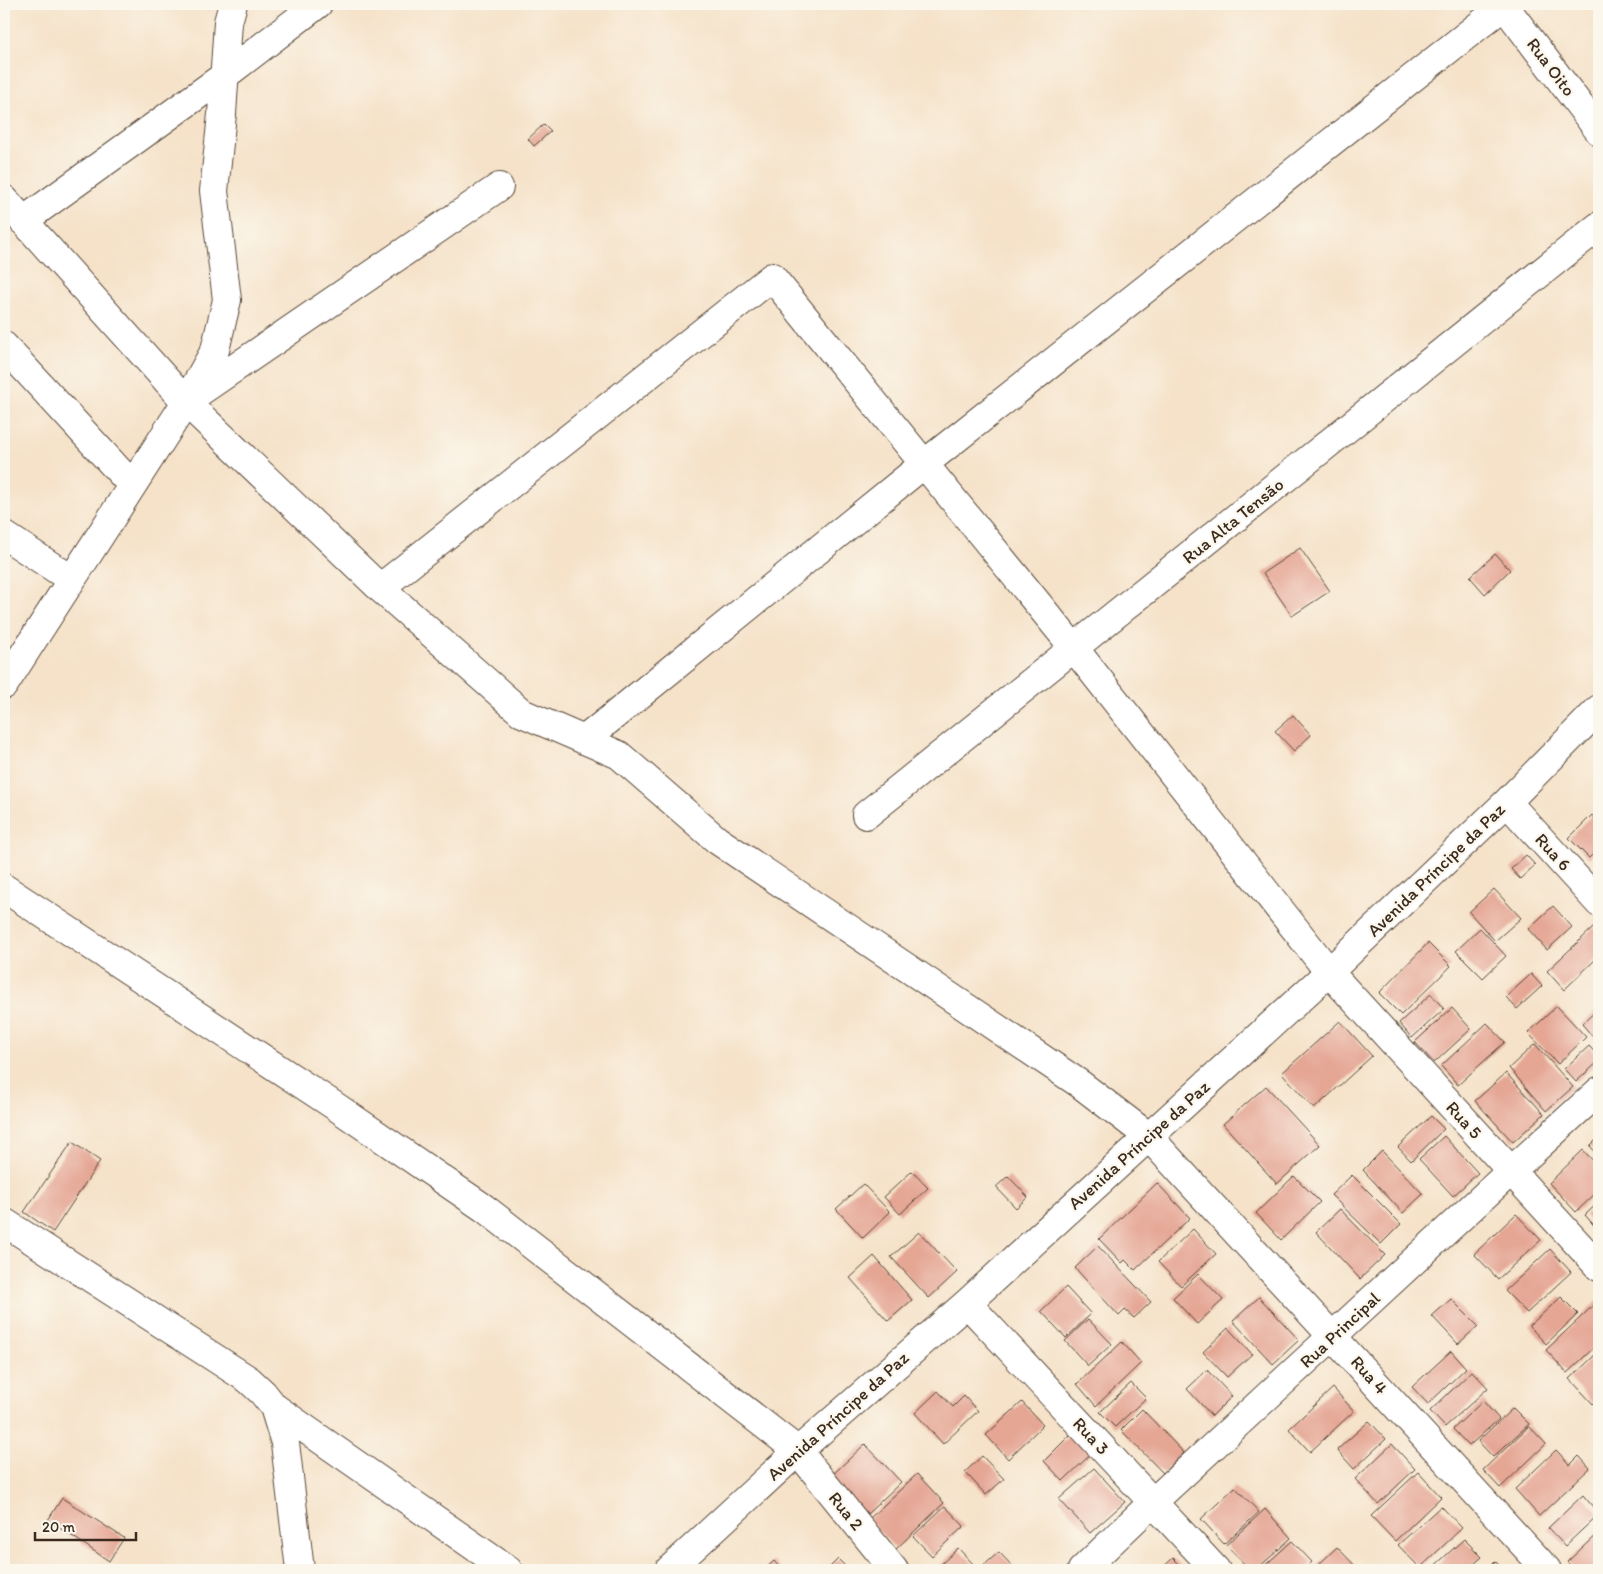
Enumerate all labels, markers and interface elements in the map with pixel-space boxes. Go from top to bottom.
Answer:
street label: Rua Oito [1522,33,1580,101]
street label: Rua Alta Tensão [1178,473,1288,569]
street label: Avenida Príncipe da Paz [1363,798,1510,941]
street label: Rua 6 [1530,829,1576,875]
street label: Avenida Príncipe da Paz [1064,1075,1215,1214]
street label: Rua 5 [1441,1097,1487,1143]
street label: Rua Principal [1295,1287,1385,1373]
street label: Avenida Príncipe da Paz [763,1346,914,1485]
street label: Rua 4 [1346,1351,1392,1399]
street label: Rua 3 [1068,1413,1114,1460]
street label: Rua 2 [824,1487,868,1535]
scale bar [35,1509,136,1541]
text: 20 m [42,1518,76,1536]

